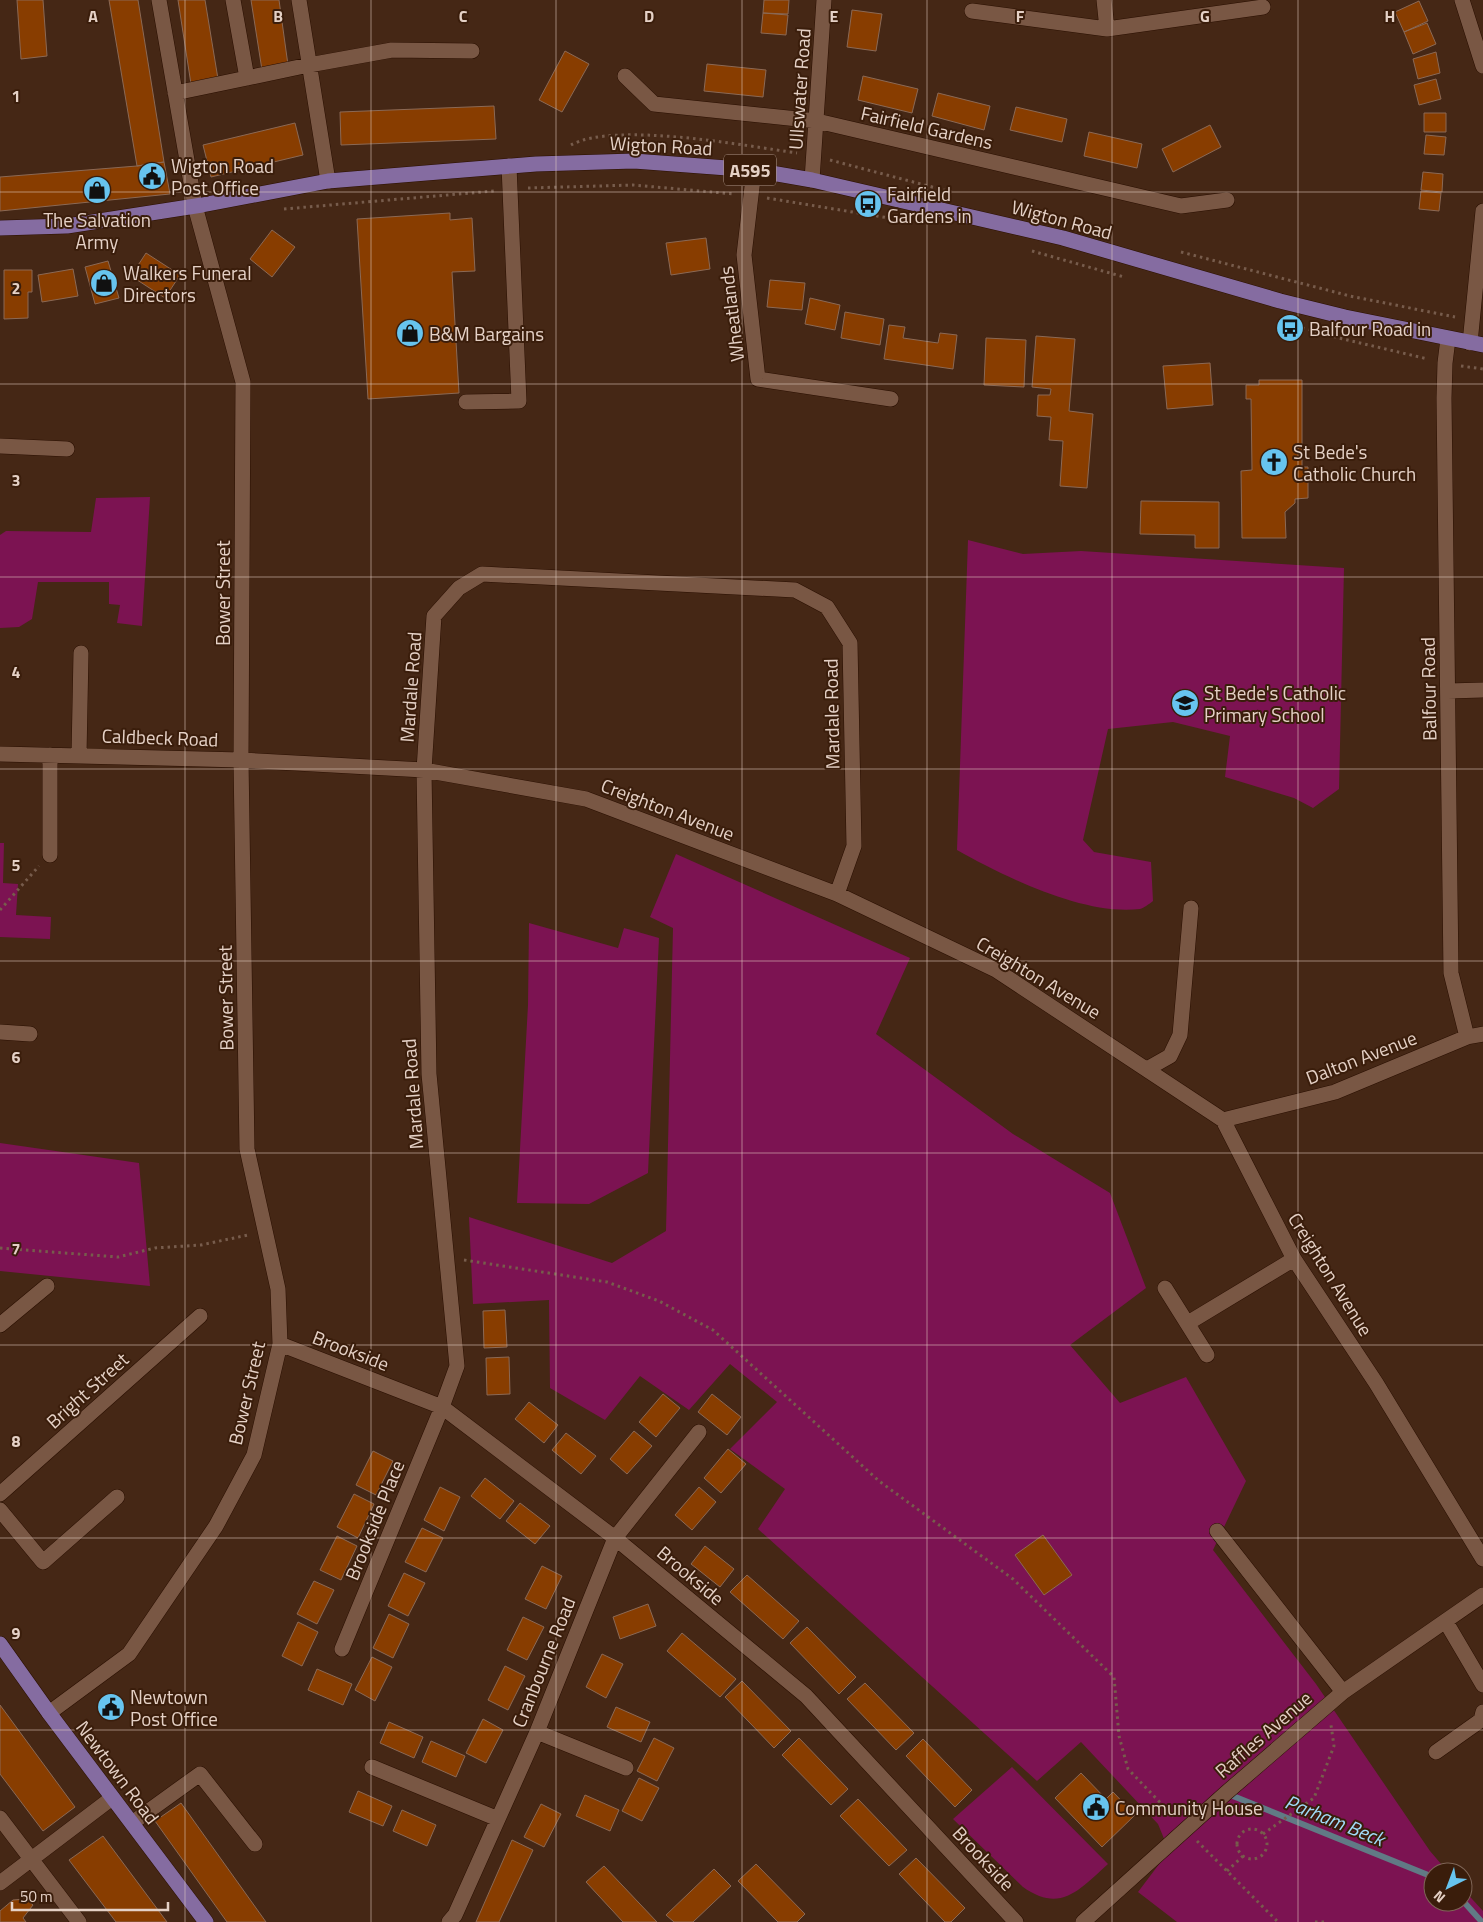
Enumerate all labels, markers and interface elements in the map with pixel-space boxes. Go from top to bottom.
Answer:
text: A [88,4,98,28]
text: B [273,4,283,28]
text: C [459,4,468,28]
text: D [644,4,654,28]
text: E [830,4,839,28]
text: F [1016,4,1025,28]
text: G [1200,4,1210,28]
text: H [1385,4,1395,28]
street label: Ullswater Road [780,27,818,151]
text: 1 [12,84,20,108]
street label: Fairfield Gardens [858,98,996,156]
street label: Wigton Road [609,128,713,162]
place label: Wigton Road Post Office [171,151,274,202]
road number: A595 [724,154,776,186]
public building icon: Wigton Road Post Office [137,161,167,191]
shop icon: The Salvation Army [82,175,112,205]
place label: Fairfield Gardens in [887,179,972,230]
bus stop icon: Fairfield Gardens in [853,189,883,219]
street label: Wigton Road [1009,192,1115,246]
place label: The Salvation Army [43,205,151,256]
place label: Walkers Funeral Directors [123,258,252,309]
street label: Wheatlands [711,265,751,363]
shop icon: Walkers Funeral Directors [89,268,119,298]
text: 2 [12,276,20,300]
bus stop icon: Balfour Road in [1275,313,1305,343]
place label: Balfour Road in [1309,314,1431,343]
shop icon: B&M Bargains [395,318,425,348]
place label: B&M Bargains [429,319,544,348]
place label: St Bede's Catholic Church [1293,437,1416,488]
church icon: St Bede's Catholic Church [1259,447,1289,477]
text: 3 [12,468,20,492]
street label: Bower Street [208,540,237,646]
street label: Mardale Road [392,631,428,743]
street label: Balfour Road [1413,637,1443,741]
street label: Mardale Road [816,658,846,770]
text: 4 [12,660,21,684]
place label: St Bede's Catholic Primary School [1204,678,1346,729]
school or university icon: St Bede's Catholic Primary School [1170,688,1200,718]
street label: Caldbeck Road [101,720,219,754]
street label: Creighton Avenue [597,770,739,848]
text: 5 [12,853,21,877]
street label: Creighton Avenue [971,928,1107,1026]
street label: Bower Street [210,945,240,1051]
street label: Dalton Avenue [1301,1023,1421,1091]
street label: Mardale Road [394,1038,430,1150]
text: 6 [12,1045,21,1069]
street label: Creighton Avenue [1281,1207,1381,1341]
text: 7 [12,1237,20,1261]
street label: Brookside [309,1322,393,1378]
street label: Bower Street [220,1338,272,1448]
street label: Bright Street [39,1345,135,1435]
text: 8 [12,1429,21,1453]
street label: Brookside Place [337,1456,411,1584]
street label: Brookside [651,1538,731,1612]
street label: Cranbourne Road [504,1592,582,1732]
text: 9 [12,1621,21,1645]
place label: Newtown Post Office [130,1682,218,1733]
street label: Raffles Avenue [1208,1684,1318,1784]
public building icon: Newtown Post Office [96,1692,126,1722]
street label: Newtown Road [69,1714,167,1830]
water label: Parham Beck [1281,1786,1391,1855]
public building icon: Community House [1081,1792,1111,1822]
place label: Community House [1115,1793,1263,1822]
street label: Brookside [946,1819,1022,1897]
north arrow [1423,1862,1473,1912]
scale bar [12,1880,169,1912]
text: 50 m [20,1885,53,1908]
text: N [1428,1886,1450,1908]

